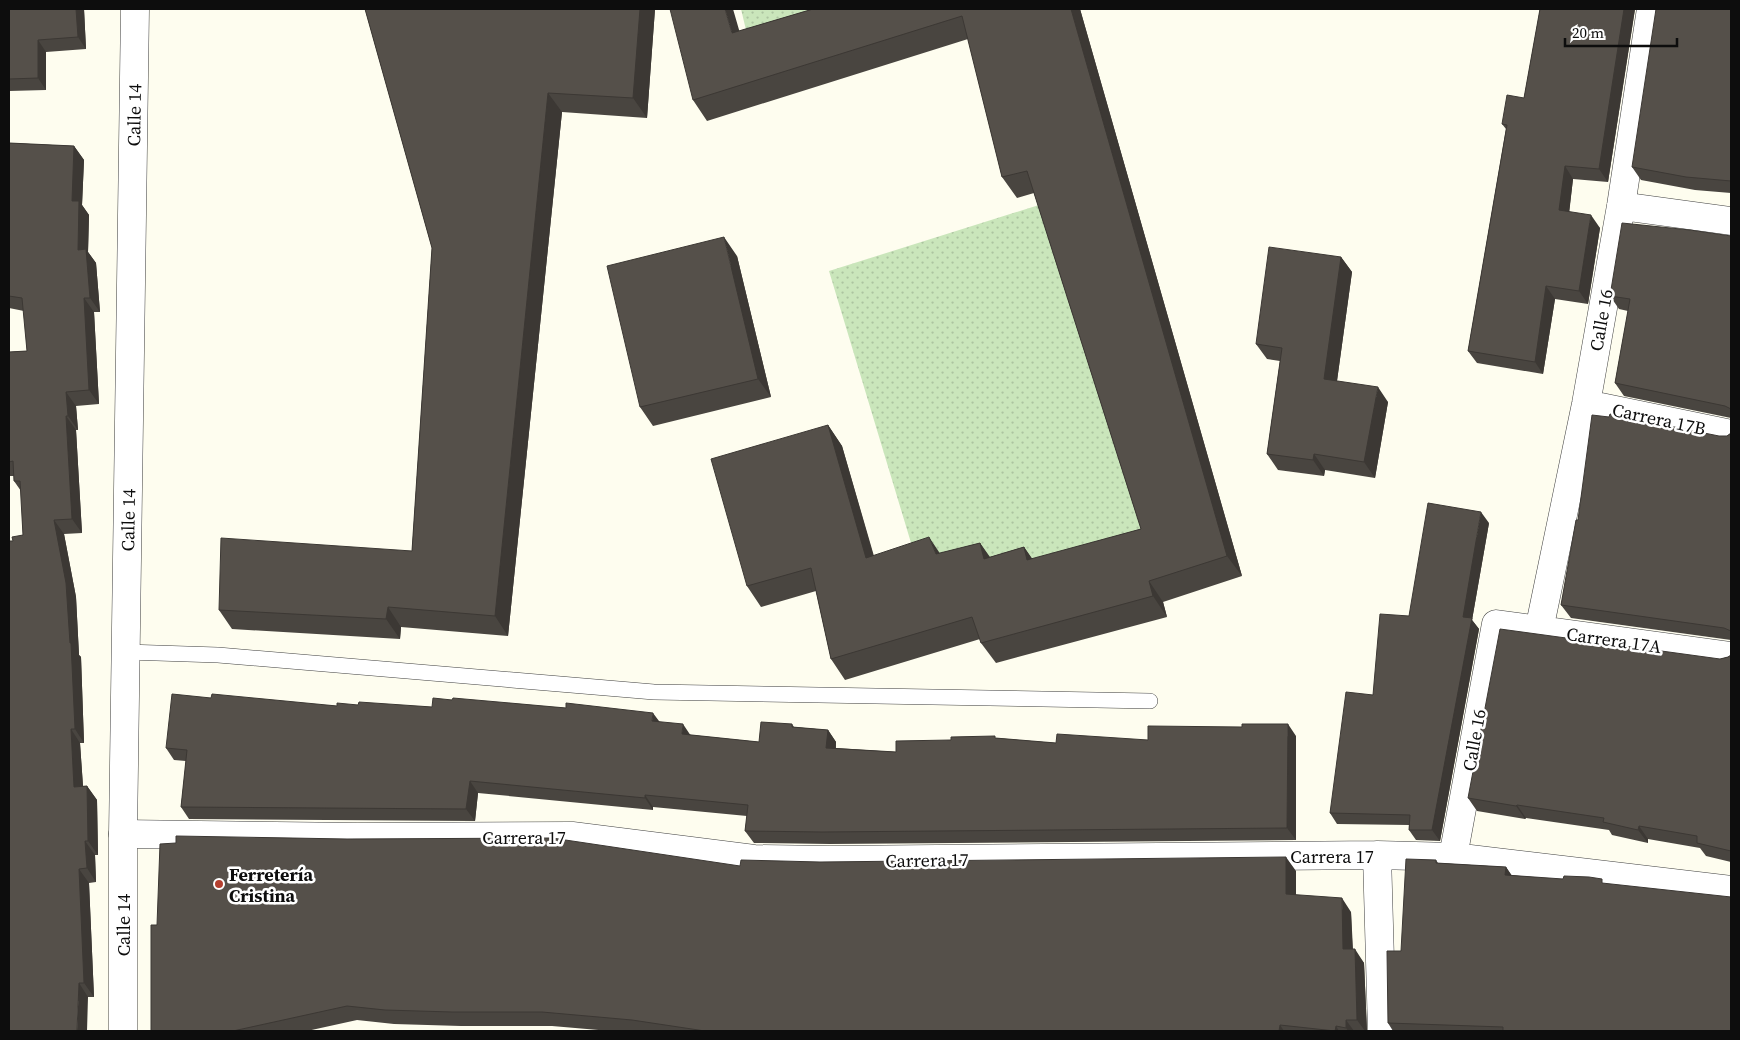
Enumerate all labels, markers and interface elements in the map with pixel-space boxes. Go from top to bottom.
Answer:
scale bar [1565,15,1678,47]
text: 20 m [1572,22,1604,43]
street label: Calle 14 [121,83,147,147]
street label: Calle 16 [1583,287,1619,353]
street label: Carrera 17B [1610,397,1708,441]
street label: Calle 14 [115,488,141,552]
street label: Carrera 17A [1565,621,1663,659]
street label: Calle 16 [1456,707,1492,773]
street label: Carrera 17 [482,825,566,850]
street label: Carrera 17 [1290,844,1374,869]
street label: Carrera 17 [885,847,969,873]
place label: Ferretería Cristina [229,862,313,908]
marker: Ferretería Cristina [213,878,225,890]
street label: Calle 14 [111,894,136,956]

